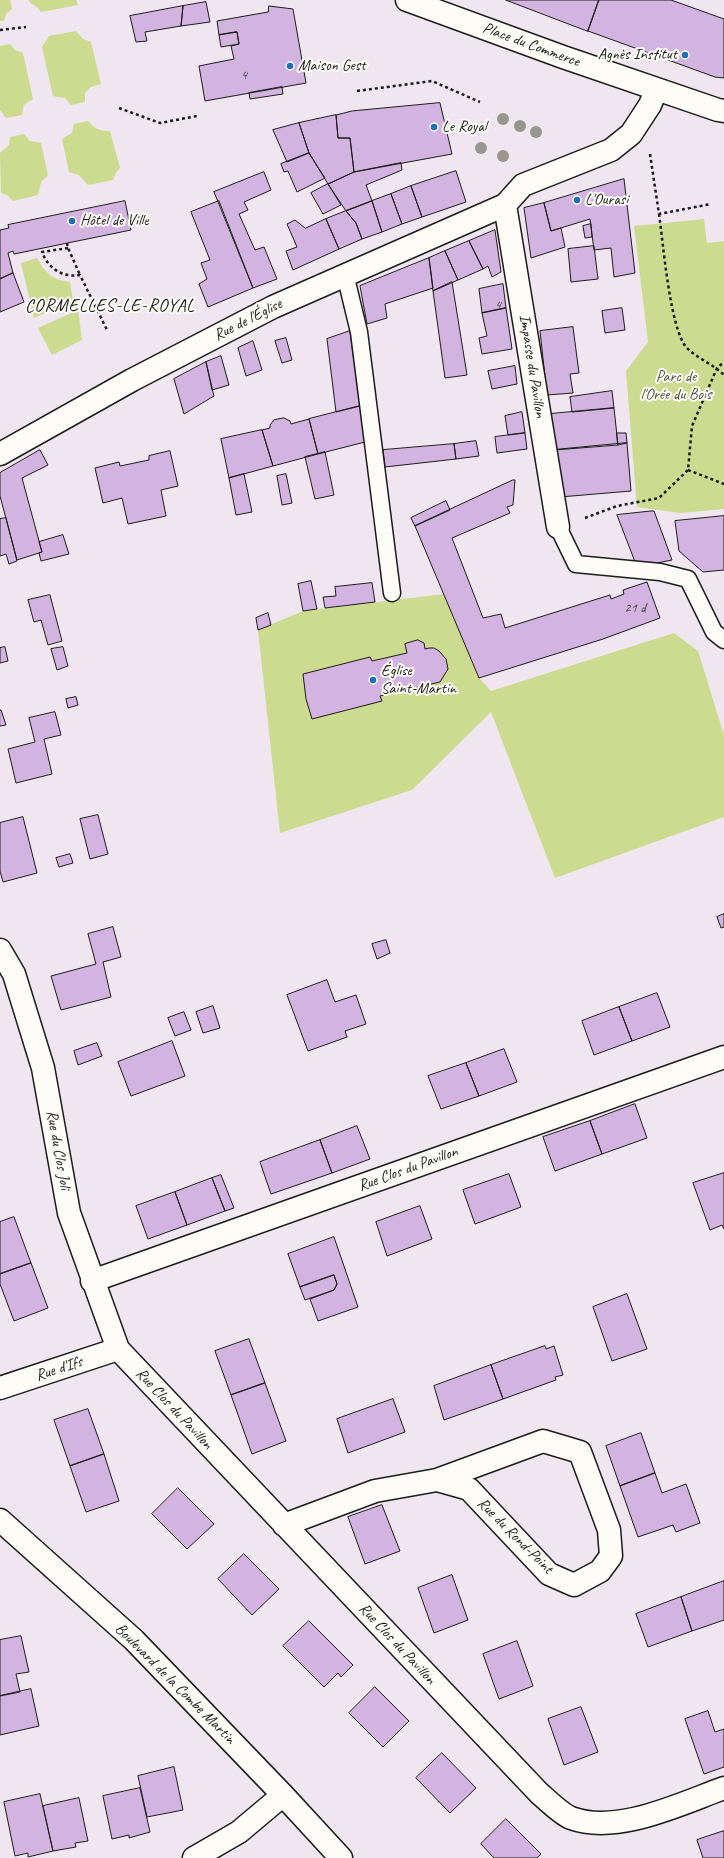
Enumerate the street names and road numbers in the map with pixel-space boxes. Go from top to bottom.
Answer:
street label: Place du Commerce [480,19,582,71]
street label: Rue de l'Église [211,295,285,345]
street label: Impasse du Pavillon [514,313,550,419]
street label: Rue du Clos Joli [42,1109,74,1191]
street label: Rue Clos du Pavillon [356,1142,460,1196]
street label: Rue d'Ifs [33,1352,85,1386]
street label: Rue Clos du Pavillon [131,1364,217,1454]
street label: Rue du Rond-Point [473,1494,557,1578]
street label: Rue Clos du Pavillon [354,1599,440,1689]
street label: Boulevard de la Combe Martin [111,1620,239,1748]

